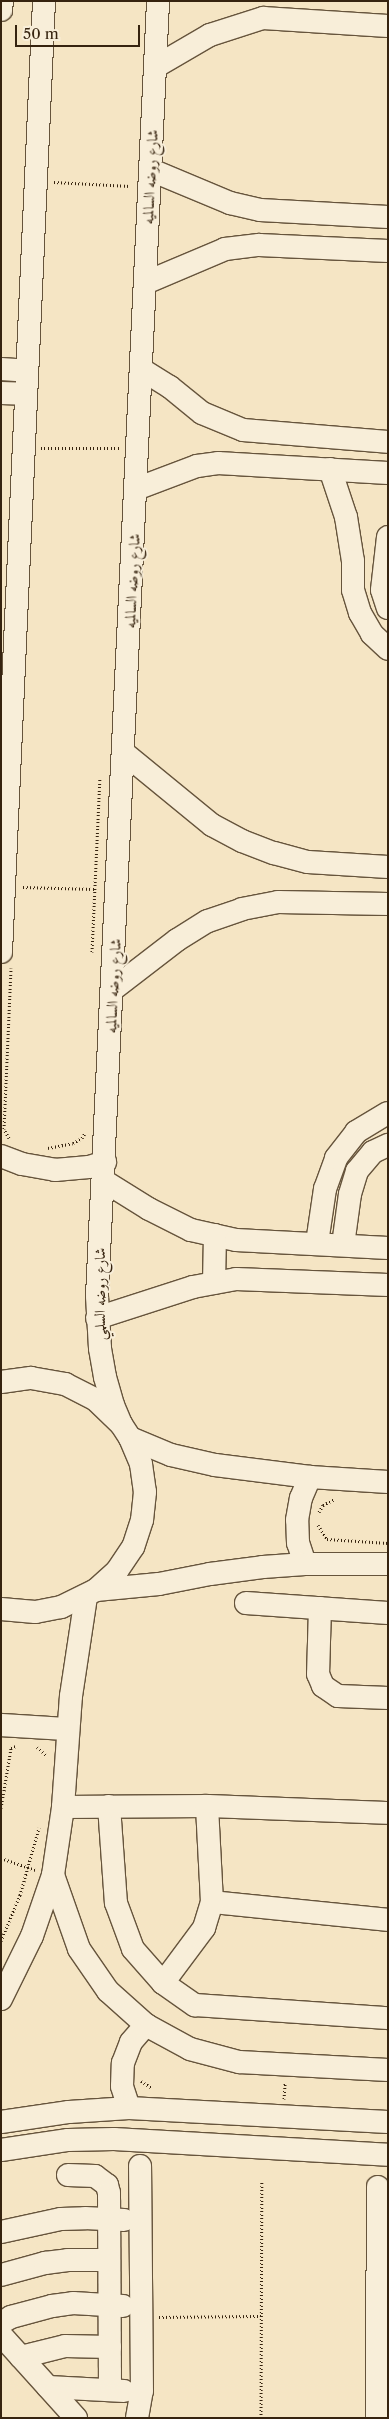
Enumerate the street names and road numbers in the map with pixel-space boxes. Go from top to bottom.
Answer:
street label: شارع روضه السالميه [139,129,161,225]
street label: شارع روضه السالميه [121,533,143,629]
street label: شارع روضه السالميه [102,938,124,1034]
street label: شارع روضه السلمي [91,1248,109,1340]

